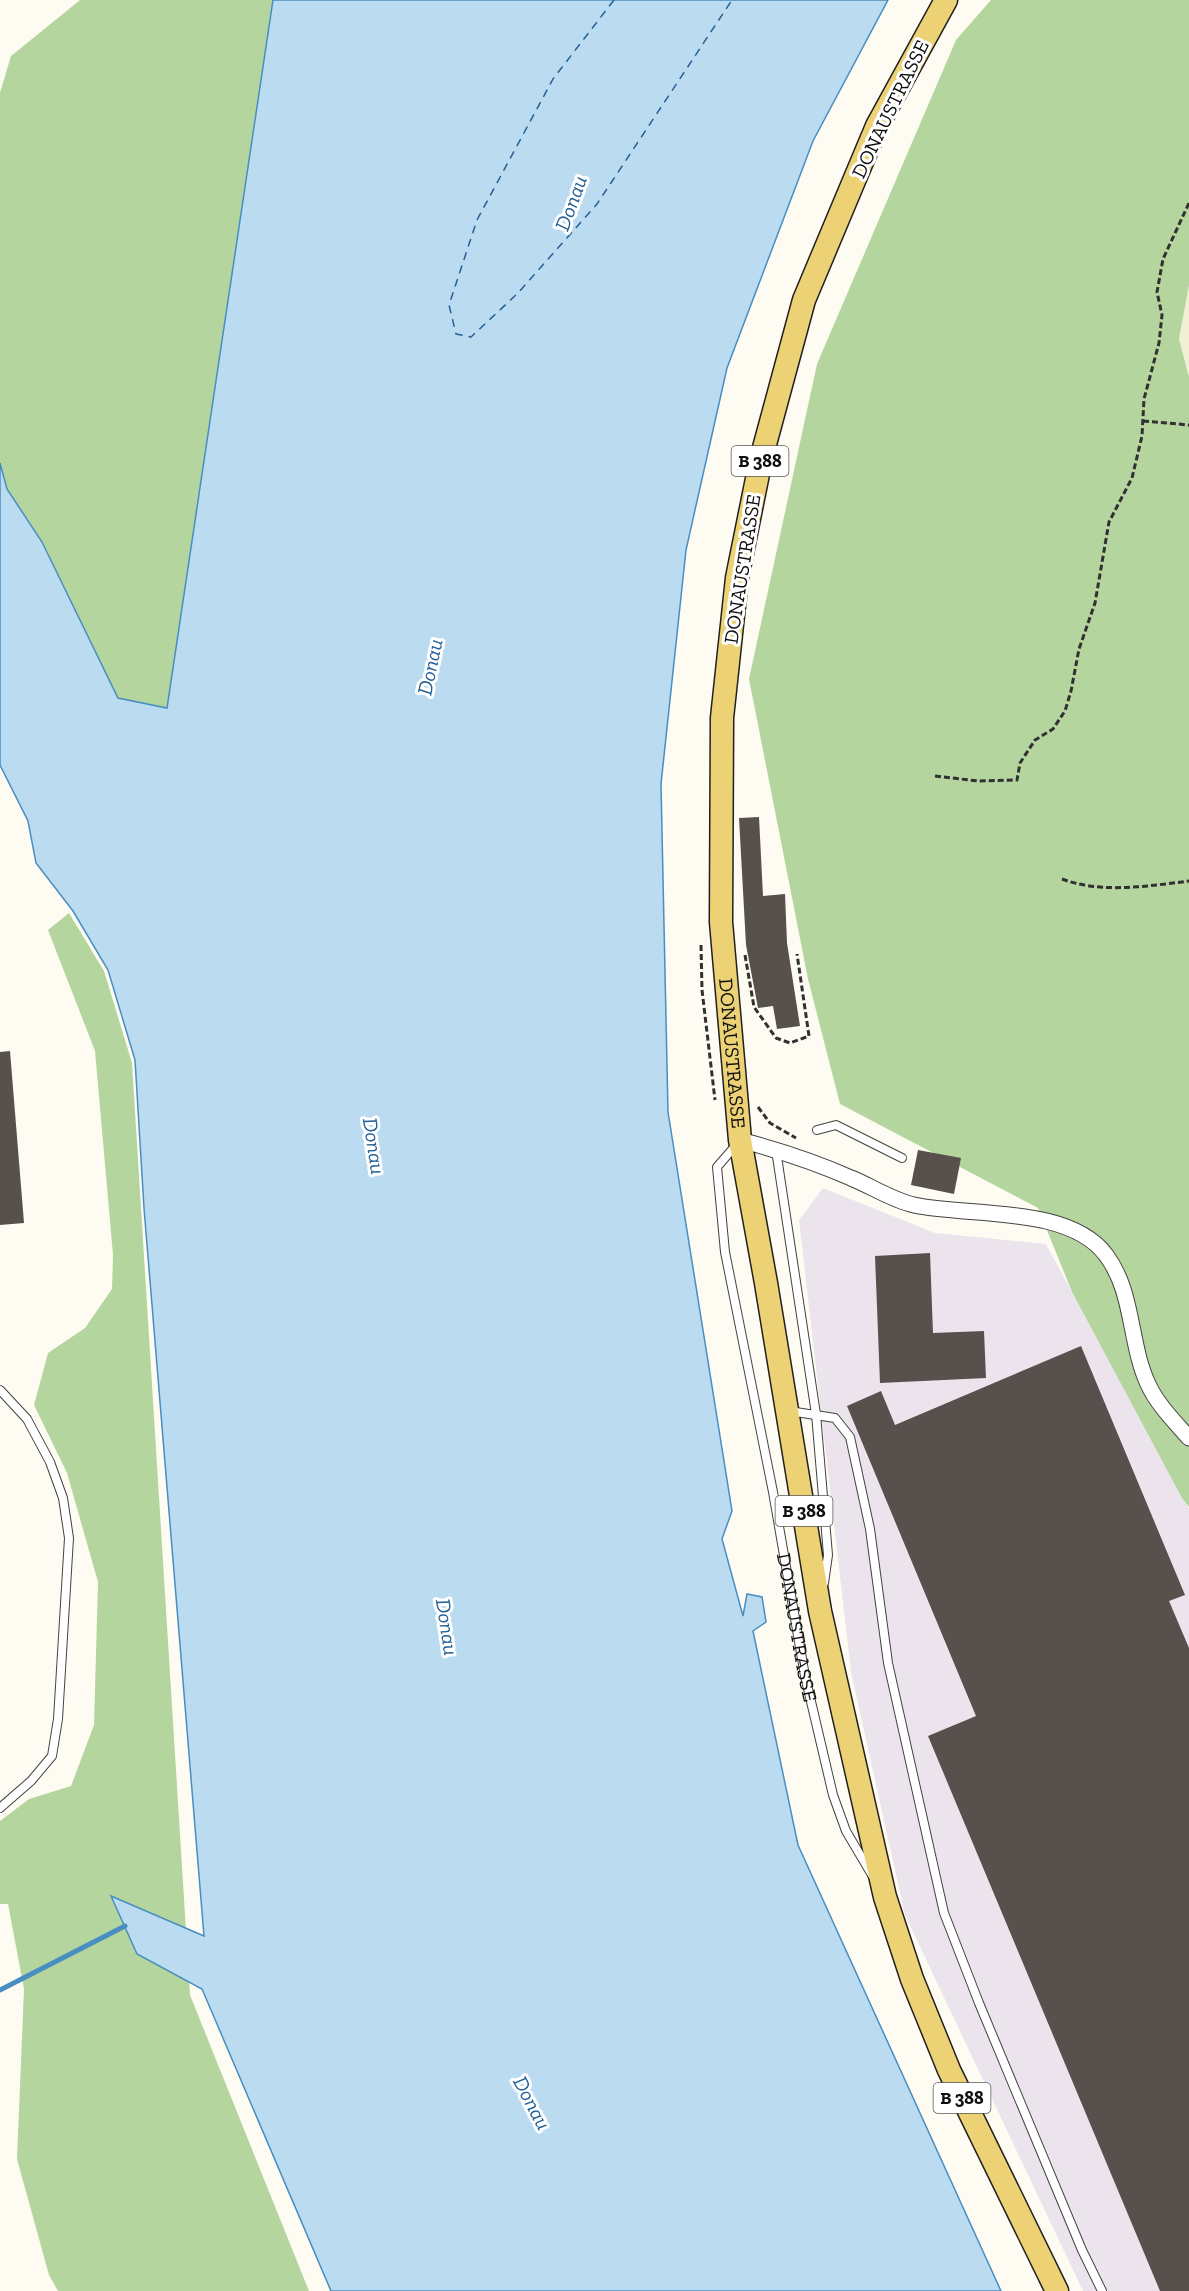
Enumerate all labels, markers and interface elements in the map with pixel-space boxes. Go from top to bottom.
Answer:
street label: DONAUSTRASSE [846,36,934,182]
water label: Donau [549,172,592,234]
road number: B 388 [732,446,789,476]
street label: DONAUSTRASSE [718,493,766,645]
water label: Donau [411,636,448,697]
street label: DONAUSTRASSE [714,977,751,1129]
water label: Donau [358,1116,391,1176]
road number: B 388 [776,1496,832,1526]
street label: DONAUSTRASSE [772,1551,823,1704]
water label: Donau [431,1597,464,1657]
water label: Donau [508,2072,557,2134]
road number: B 388 [934,2083,990,2113]

